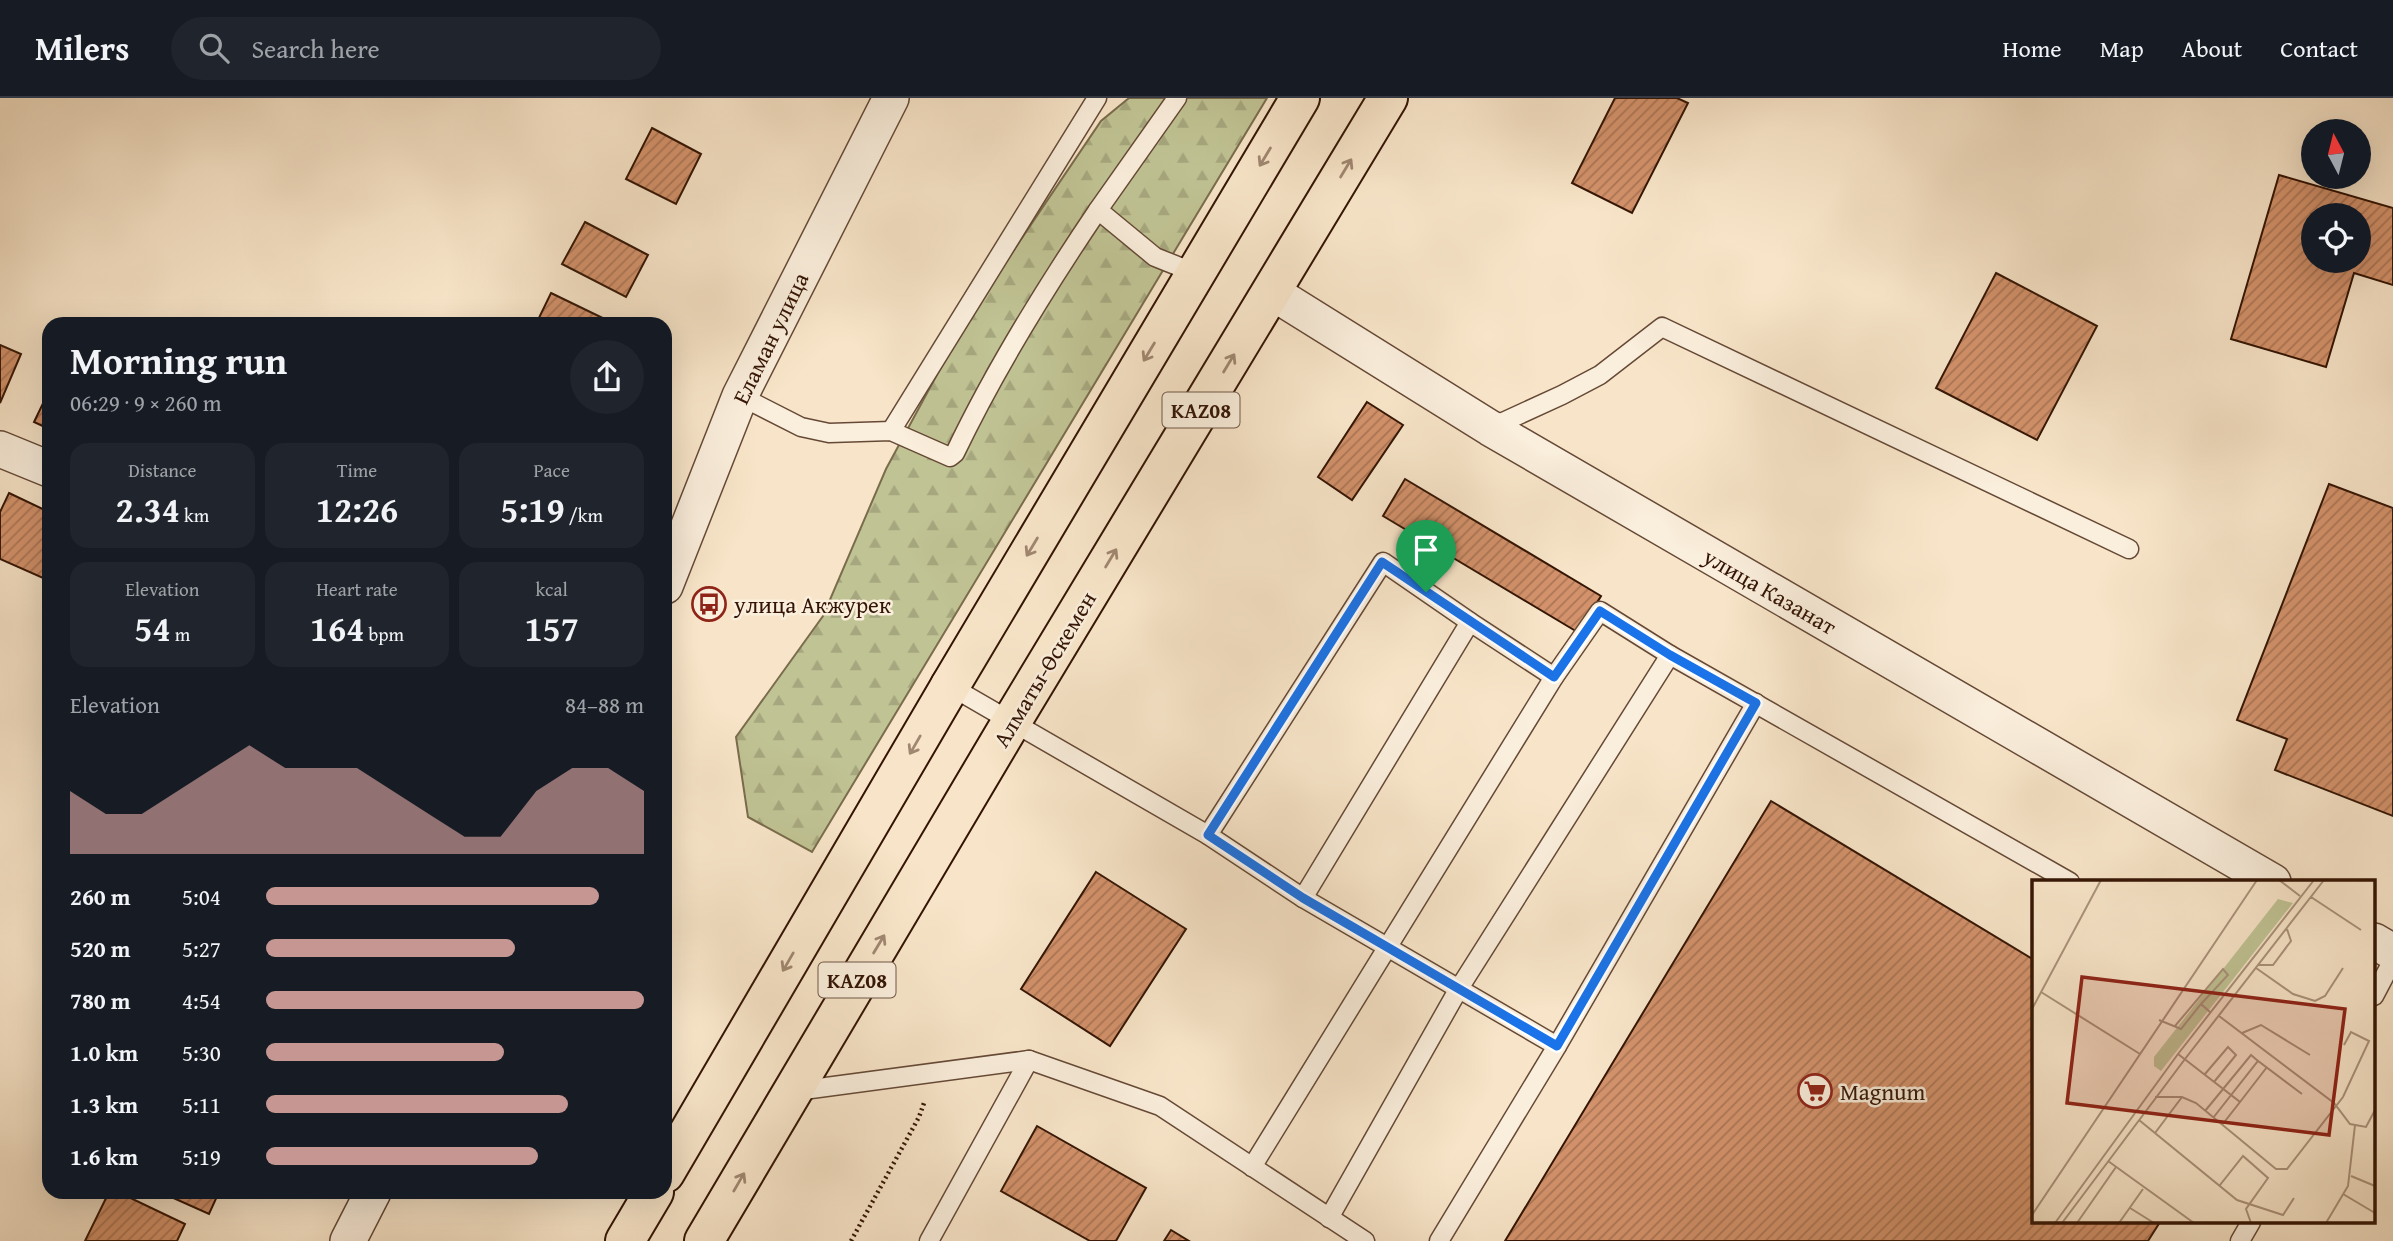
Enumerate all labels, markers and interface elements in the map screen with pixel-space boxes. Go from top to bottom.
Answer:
search box [171,17,661,80]
text: Milers [35,24,129,72]
icon: search [195,29,233,67]
text: Search here [251,29,380,68]
text: Home [2003,31,2062,66]
text: Map [2100,31,2144,66]
text: About [2182,31,2242,66]
text: Contact [2280,31,2358,66]
north arrow [2301,119,2371,189]
map controls [2301,119,2371,273]
one-way arrow [1258,146,1272,166]
one-way arrow [1339,159,1353,179]
button: locate [2301,203,2371,273]
street label: Еламан улица [724,266,816,410]
text: Morning run [70,332,287,388]
button: share [570,340,644,414]
one-way arrow [1141,341,1155,361]
one-way arrow [1222,354,1236,374]
text: 06:29 · 9 × 260 m [70,386,222,419]
road number: KAZ08 [1162,392,1240,428]
text: Distance [128,456,196,484]
text: Time [337,456,377,484]
text: Pace [533,456,570,484]
text: 2.34 [116,484,180,535]
text: 12:26 [316,484,398,535]
text: 5:19 [500,484,565,535]
text: km [180,501,209,529]
text: /km [565,501,603,529]
pin [1396,520,1456,592]
icon: arrive [1407,531,1445,569]
one-way arrow [1025,537,1039,557]
street label: улица Казанат [1697,539,1843,642]
one-way arrow [1105,548,1119,568]
text: Elevation [125,575,200,603]
text: Heart rate [316,575,398,603]
text: kcal [535,575,568,603]
bus stop icon: улица Акжурек [690,585,728,623]
street label: Алматы-Өскемен [984,585,1104,753]
place label: улица Акжурек [733,588,891,621]
text: 54 [134,603,171,654]
text: 164 [310,603,364,654]
text: 157 [524,603,579,654]
text: m [171,620,190,648]
text: bpm [364,620,404,648]
text: Elevation [70,688,160,721]
text: 84–88 m [565,688,644,721]
one-way arrow [908,734,922,754]
text: 260 m [70,880,131,913]
text: 5:04 [182,880,221,913]
inset map [2032,880,2376,1224]
text: 520 m [70,932,131,965]
text: 5:27 [182,932,221,965]
one-way arrow [873,934,887,954]
one-way arrow [781,952,795,972]
road number: KAZ08 [818,962,896,998]
text: 780 m [70,984,131,1017]
text: 4:54 [182,984,221,1017]
text: 1.0 km [70,1036,138,1069]
text: 5:30 [182,1036,221,1069]
supermarket icon: Magnum [1796,1072,1834,1110]
place label: Magnum [1840,1075,1926,1108]
text: 1.3 km [70,1088,138,1121]
text: 5:11 [182,1088,221,1121]
text: 1.6 km [70,1140,138,1173]
text: 5:19 [182,1140,221,1173]
one-way arrow [732,1172,746,1192]

